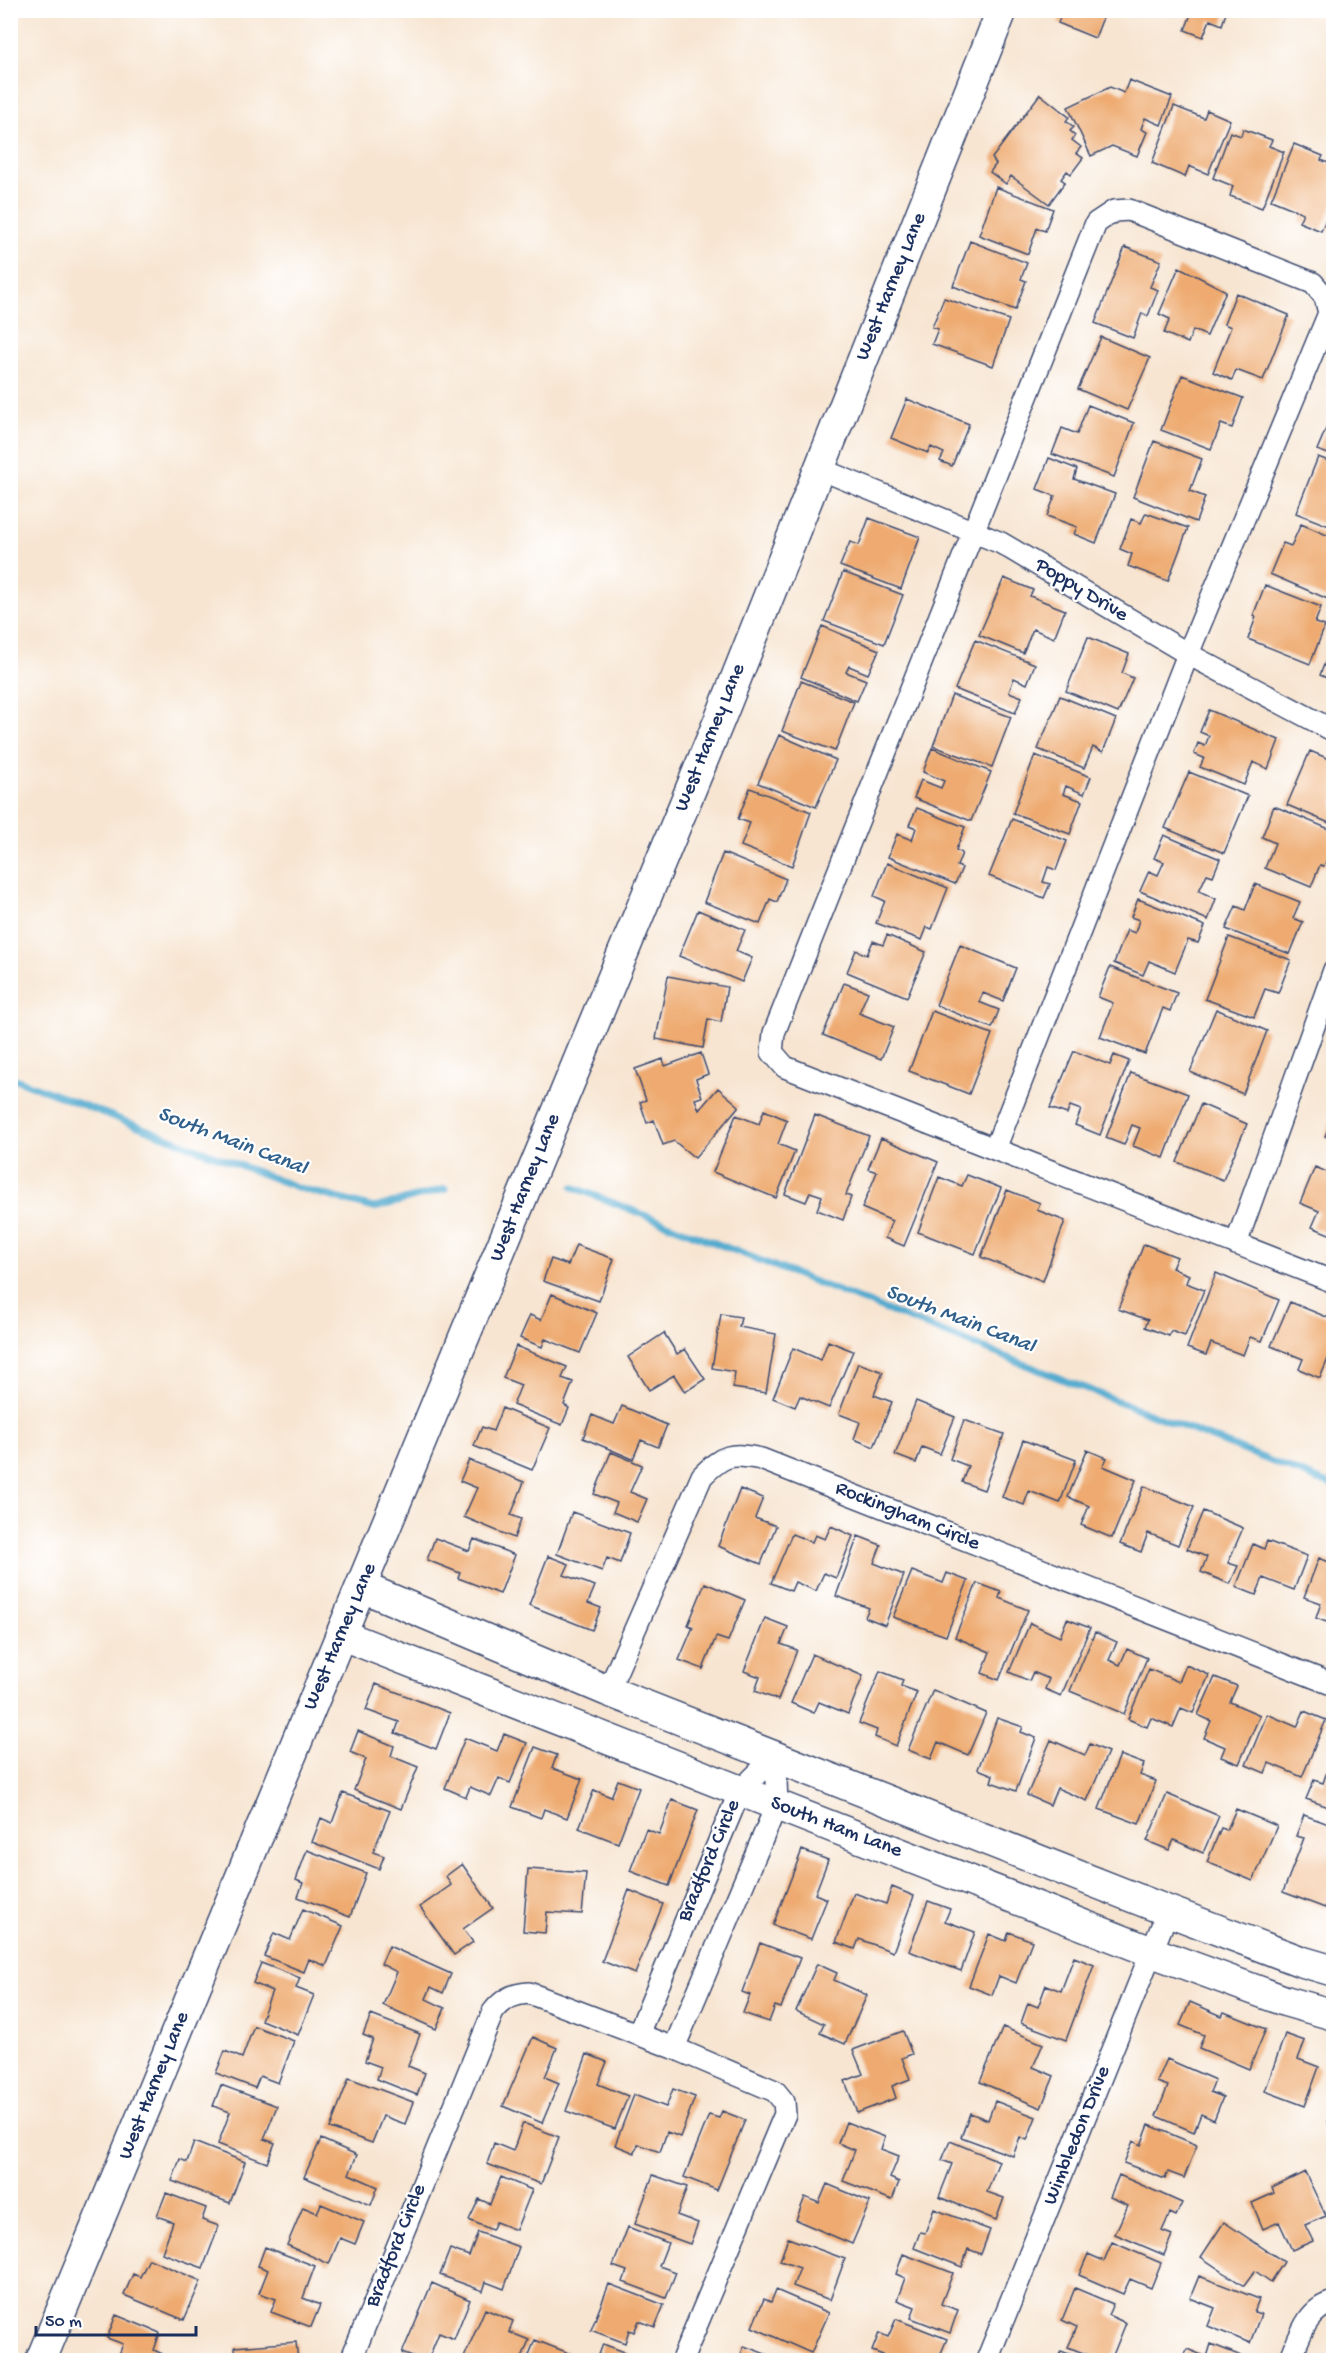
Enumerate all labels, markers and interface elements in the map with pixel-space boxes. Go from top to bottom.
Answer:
street label: West Harney Lane [851,208,933,365]
street label: Poppy Drive [1029,553,1133,629]
street label: West Harney Lane [670,659,752,816]
water label: South Main Canal [154,1102,311,1183]
street label: West Harney Lane [485,1109,567,1266]
water label: South Main Canal [882,1280,1039,1361]
street label: Rockingham Circle [831,1477,984,1558]
street label: West Harney Lane [299,1559,384,1714]
street label: South Ham Lane [767,1791,906,1865]
street label: Bradford Circle [673,1795,747,1927]
street label: West Harney Lane [114,2007,196,2164]
street label: Wimbledon Drive [1039,2062,1118,2209]
street label: Bradford Circle [361,2180,433,2312]
scale bar [36,2299,196,2337]
text: 50 m [45,2312,82,2333]

